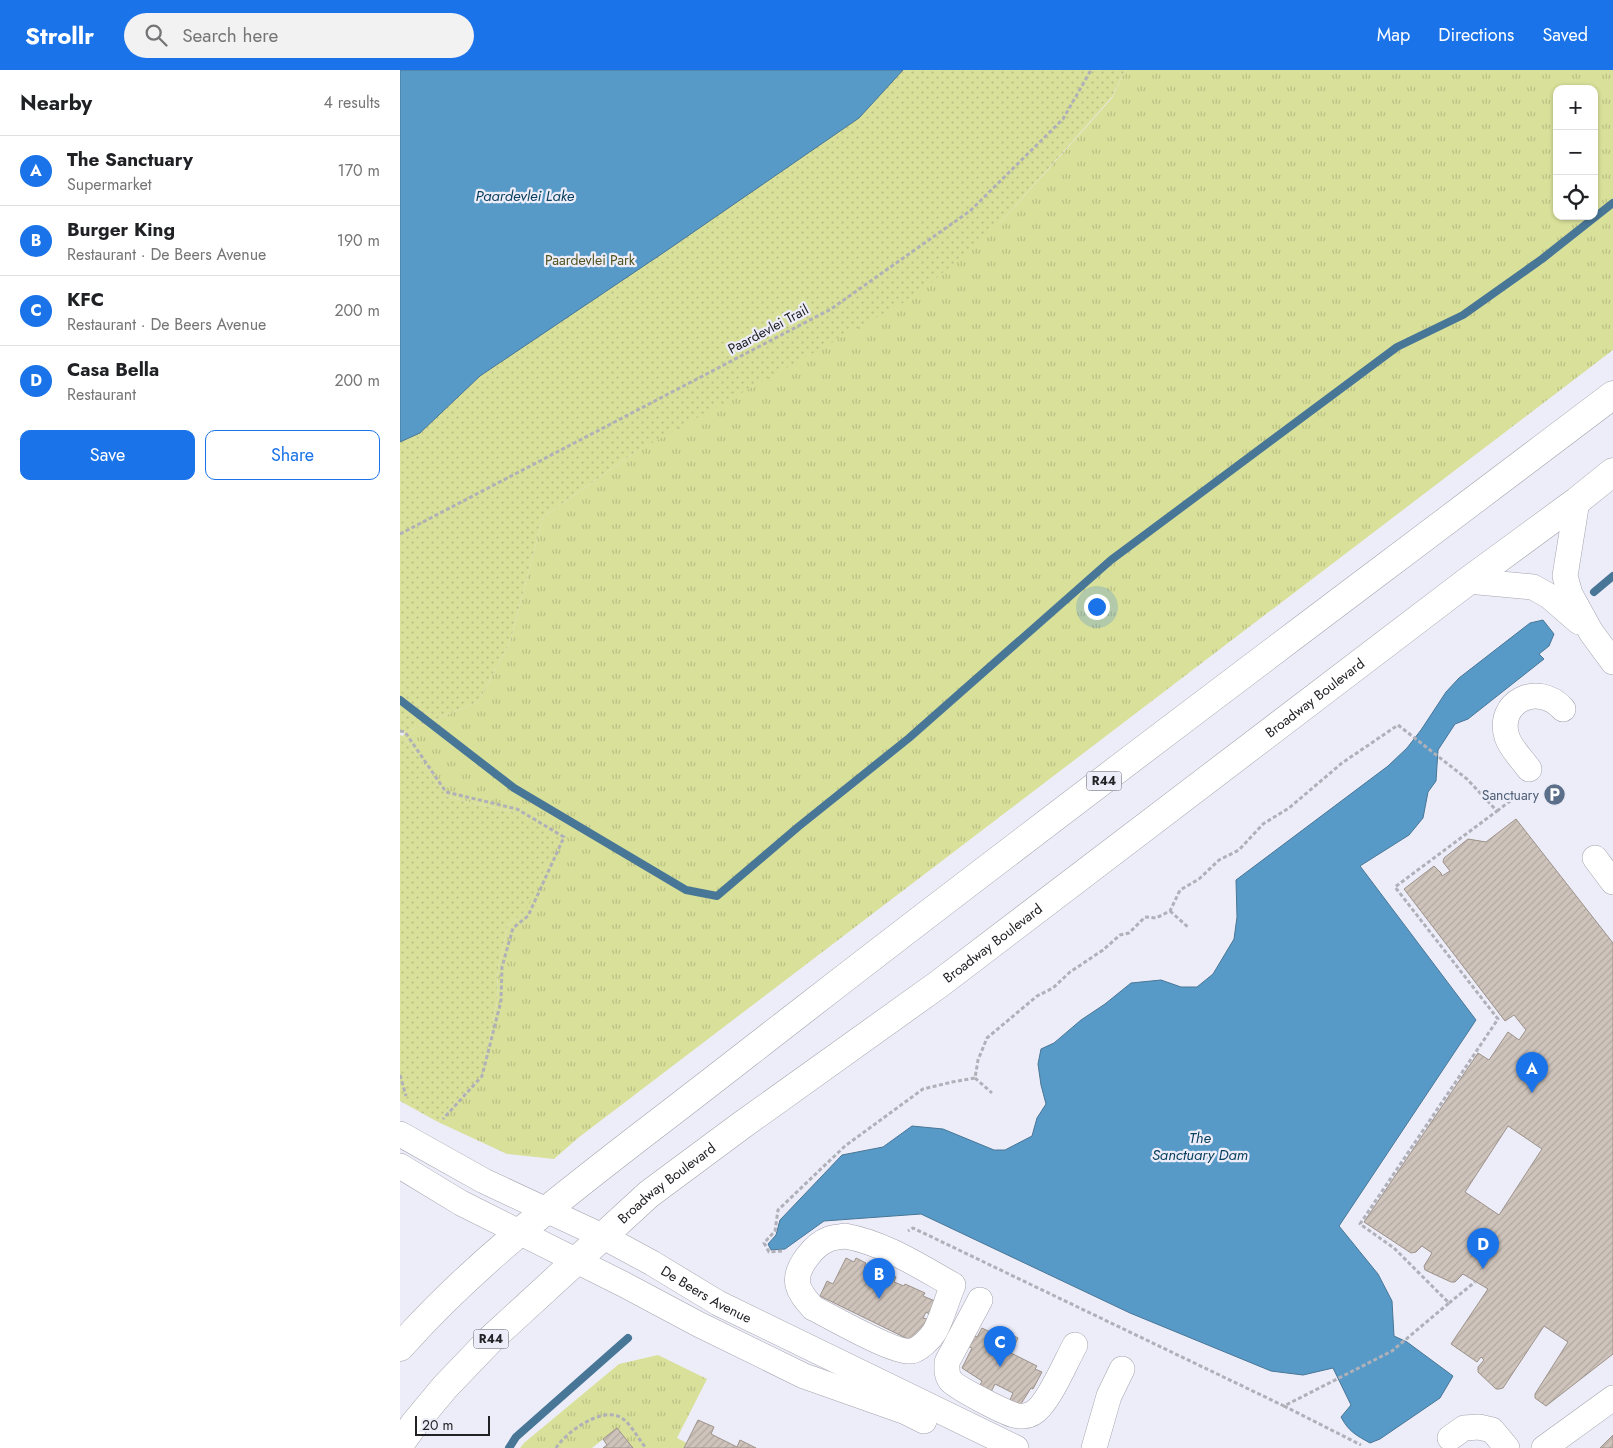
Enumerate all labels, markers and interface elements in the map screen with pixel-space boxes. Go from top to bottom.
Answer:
search box [124,13,474,58]
text: Strollr [25,18,94,53]
icon: search [142,21,170,49]
text: Search here [182,22,278,49]
text: Map [1377,22,1410,48]
text: Directions [1438,22,1514,48]
text: Saved [1542,22,1588,48]
map controls [1553,85,1598,220]
button: + [1553,85,1598,130]
text: Nearby [20,88,92,118]
text: 4 results [324,91,380,114]
button: − [1553,130,1598,175]
text: The Sanctuary [67,146,193,173]
text: A [30,159,42,182]
text: 170 m [338,159,380,182]
text: Supermarket [67,173,152,196]
button: locate [1553,175,1598,220]
water label: Paardevlei Lake [476,185,575,207]
text: Burger King [67,216,175,243]
text: B [31,229,41,252]
text: 190 m [337,229,380,252]
text: Restaurant · De Beers Avenue [67,243,266,266]
park label: Paardevlei Park [545,250,636,270]
text: KFC [67,286,104,313]
text: C [30,299,42,322]
text: 200 m [334,299,380,322]
street label: Paardevlei Trail [724,299,812,359]
text: Restaurant · De Beers Avenue [67,313,266,336]
text: Casa Bella [67,356,159,383]
text: D [30,369,42,392]
text: 200 m [334,369,380,392]
text: Restaurant [67,383,136,406]
button: Save [20,430,195,480]
button: Share [205,430,380,480]
your location [1084,594,1110,620]
street label: Broadway Boulevard [1261,653,1369,742]
road number: R44 [1086,771,1122,790]
parking icon: Sanctuary [1543,783,1567,807]
place label: Sanctuary [1482,785,1540,805]
street label: Broadway Boulevard [939,899,1046,988]
pin: A [1516,1052,1548,1093]
water label: The Sanctuary Dam [1152,1127,1248,1166]
street label: Broadway Boulevard [613,1138,720,1228]
pin: D [1467,1228,1499,1269]
pin: B [863,1258,895,1299]
street label: De Beers Avenue [657,1261,755,1328]
pin: C [984,1326,1016,1367]
road number: R44 [474,1330,508,1348]
scale bar [415,1413,490,1436]
text: 20 m [422,1415,454,1435]

